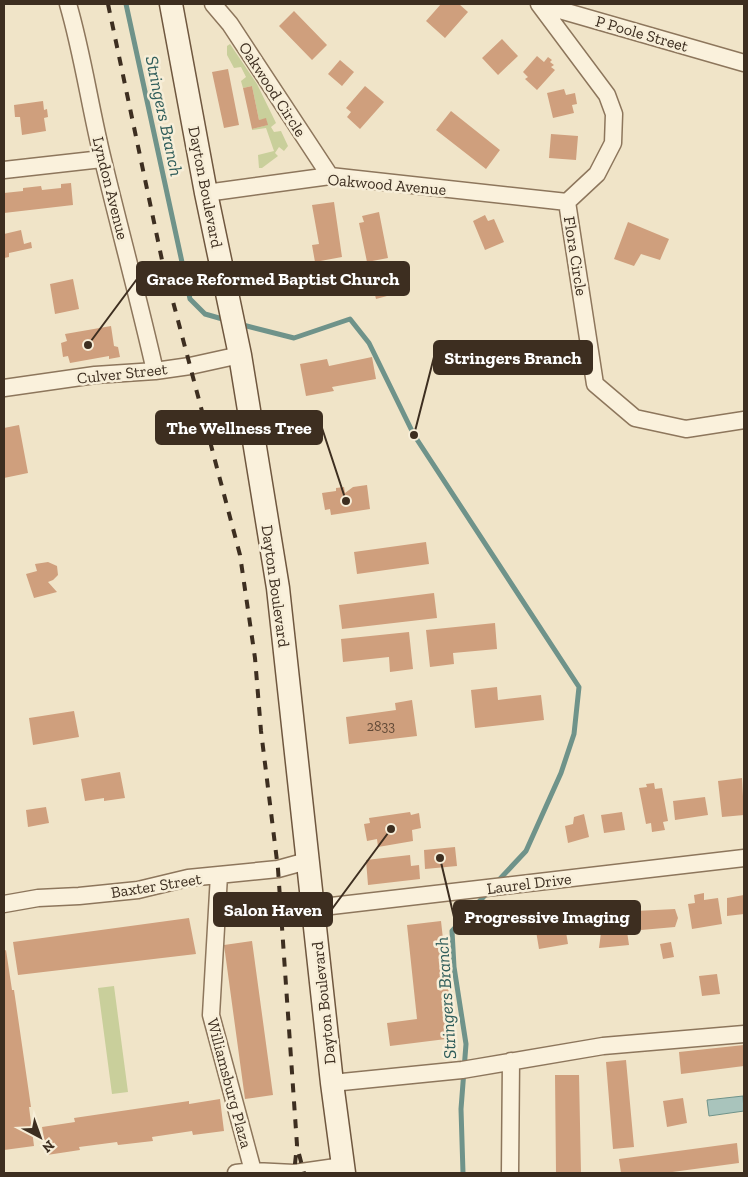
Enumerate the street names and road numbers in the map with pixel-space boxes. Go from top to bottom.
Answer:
street label: P Poole Street [593,11,690,56]
street label: Oakwood Circle [235,38,310,140]
street label: Dayton Boulevard [184,125,227,250]
street label: Lyndon Avenue [89,135,132,242]
street label: Oakwood Avenue [327,170,447,199]
street label: Flora Circle [560,215,591,297]
street label: Culver Street [76,359,168,388]
street label: Dayton Boulevard [258,524,294,649]
street label: Baxter Street [109,869,203,902]
street label: Laurel Drive [486,869,573,898]
street label: Dayton Boulevard [308,940,339,1065]
street label: Williamsburg Plaza [203,1016,256,1150]

